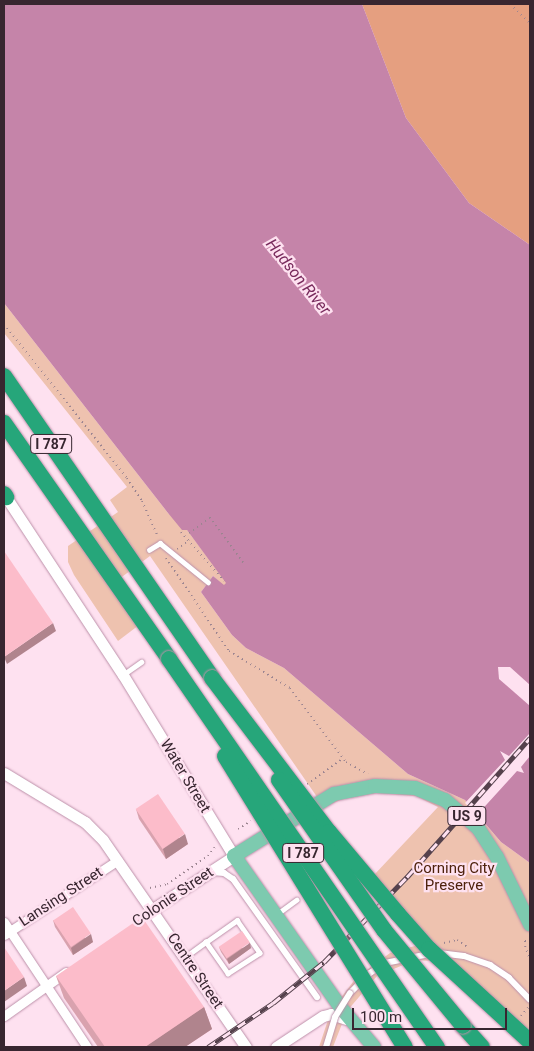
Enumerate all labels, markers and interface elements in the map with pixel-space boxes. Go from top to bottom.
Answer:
water label: Hudson River [262,235,334,319]
road number: I 787 [30,432,72,456]
street label: Water Street [156,736,214,816]
road number: US 9 [447,804,487,828]
road number: I 787 [282,841,324,864]
park label: Corning City Preserve [413,859,495,894]
street label: Lansing Street [16,863,106,931]
street label: Colonie Street [129,863,217,931]
street label: Centre Street [163,930,227,1012]
scale bar [354,998,509,1030]
text: 100 m [360,1008,402,1026]

